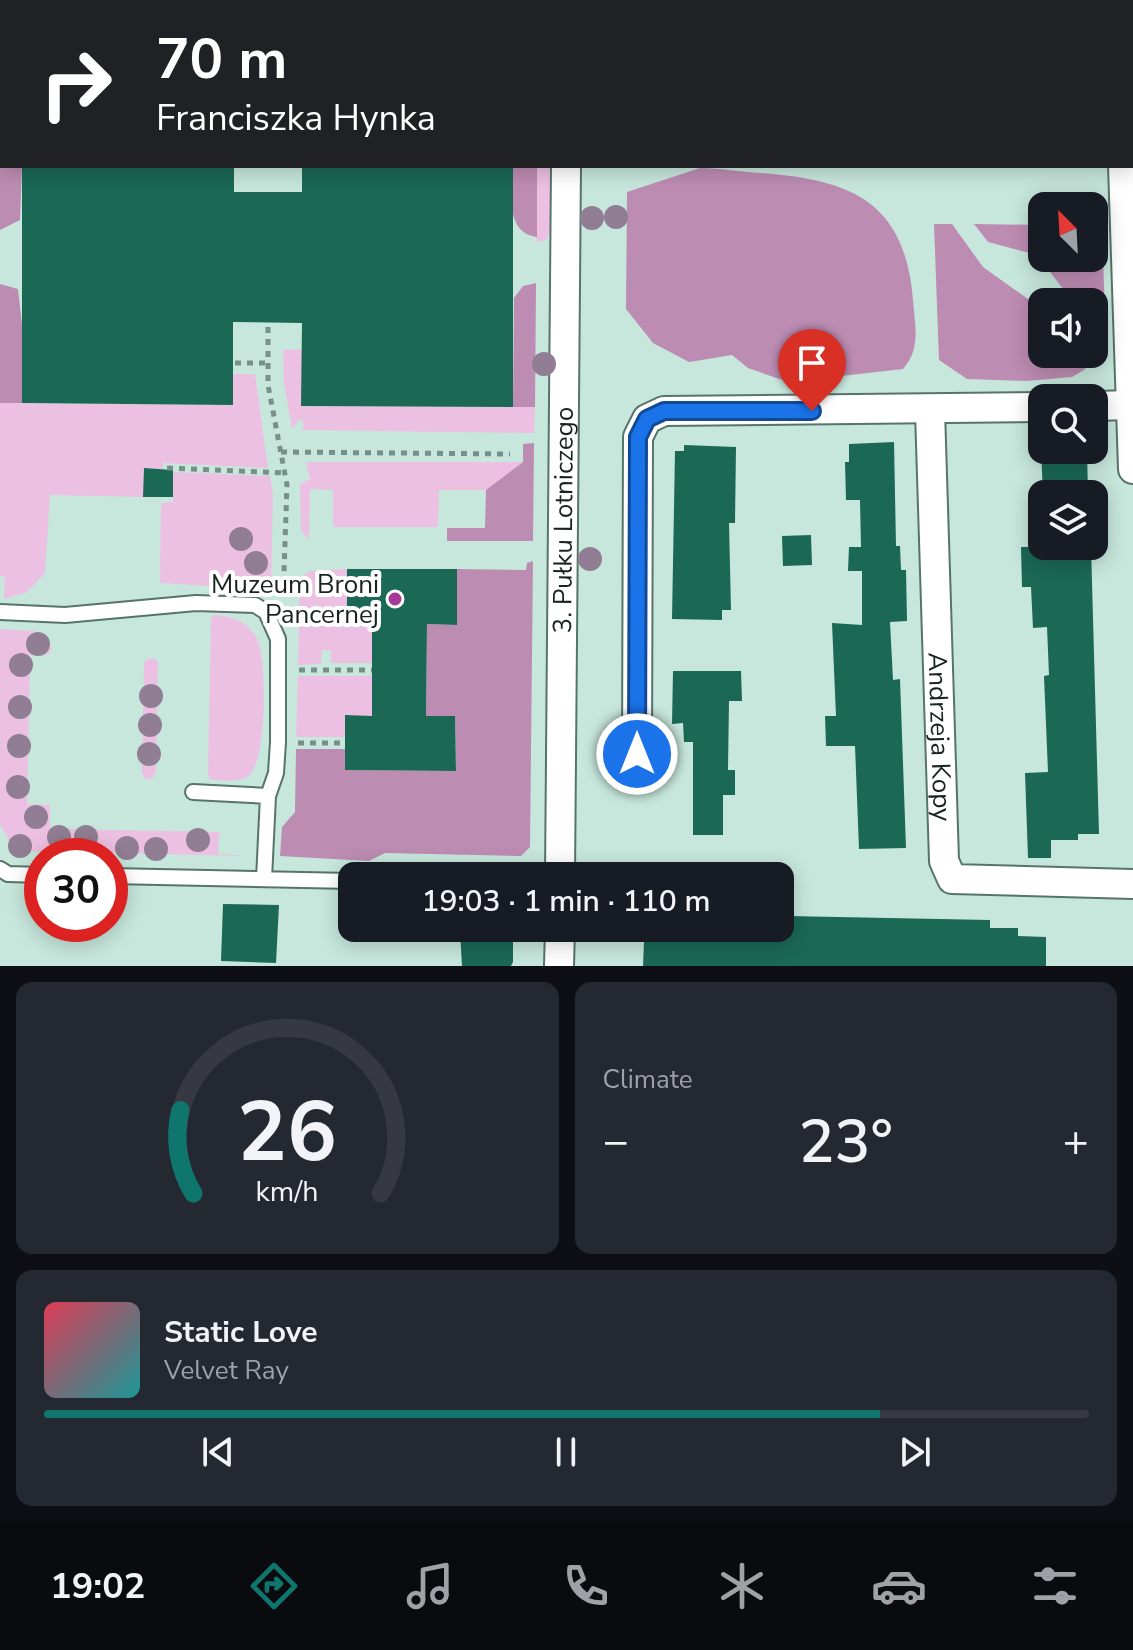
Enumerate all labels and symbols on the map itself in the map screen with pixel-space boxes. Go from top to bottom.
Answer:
north arrow [1028,192,1108,272]
pin [778,329,846,411]
street label: 3. Pułku Lotniczego [545,406,581,634]
place label: Muzeum Broni Pancernej [211,567,379,632]
marker: Muzeum Broni Pancernej [386,590,404,608]
street label: Andrzeja Kopy [920,652,960,823]
position arrow [595,712,679,796]
speed limit sign: 30 [24,838,128,942]

